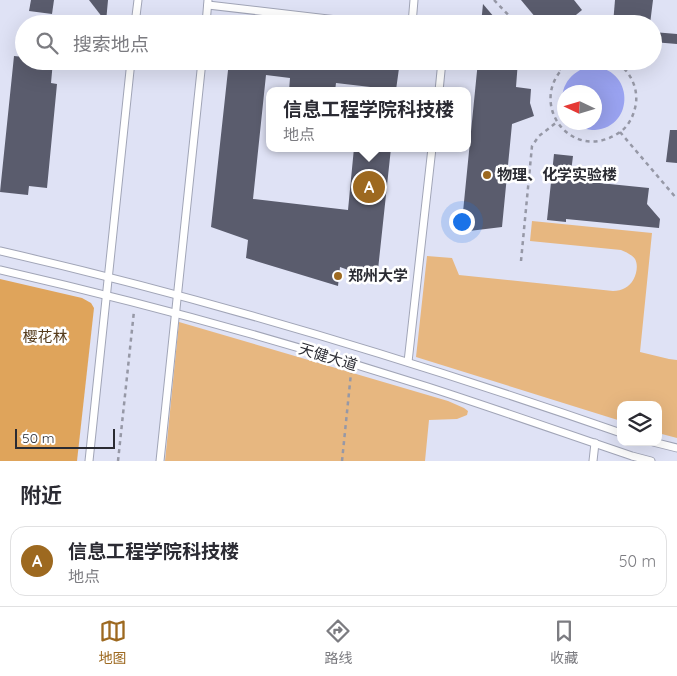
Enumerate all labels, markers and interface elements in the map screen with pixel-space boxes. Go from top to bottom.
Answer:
search box [15,15,662,70]
icon: search [33,29,61,57]
text: 搜索地点 [73,32,149,56]
north arrow [557,85,602,130]
popup [266,87,471,152]
text: 信息工程学院科技楼 [283,97,454,121]
text: 地点 [283,124,315,144]
place label: 物理、化学实验楼 [497,165,617,184]
pin: A [353,168,385,206]
marker: 物理、化学实验楼 [481,169,493,181]
your location [449,209,475,235]
place label: 郑州大学 [348,266,408,285]
marker: 郑州大学 [332,270,344,282]
park label: 樱花林 [22,327,68,346]
street label: 天健大道 [297,339,360,374]
map controls [617,401,662,446]
button: layers [617,401,662,446]
scale bar [15,426,115,449]
text: 50 m [22,429,55,447]
text: 附近 [20,482,62,508]
text: 信息工程学院科技楼 [68,539,239,563]
text: A [32,551,42,571]
text: 50 m [619,551,656,571]
text: 地点 [68,566,100,586]
tab: 地图 [99,617,127,667]
tab: 路线 [324,617,352,667]
tab: 收藏 [550,617,578,667]

